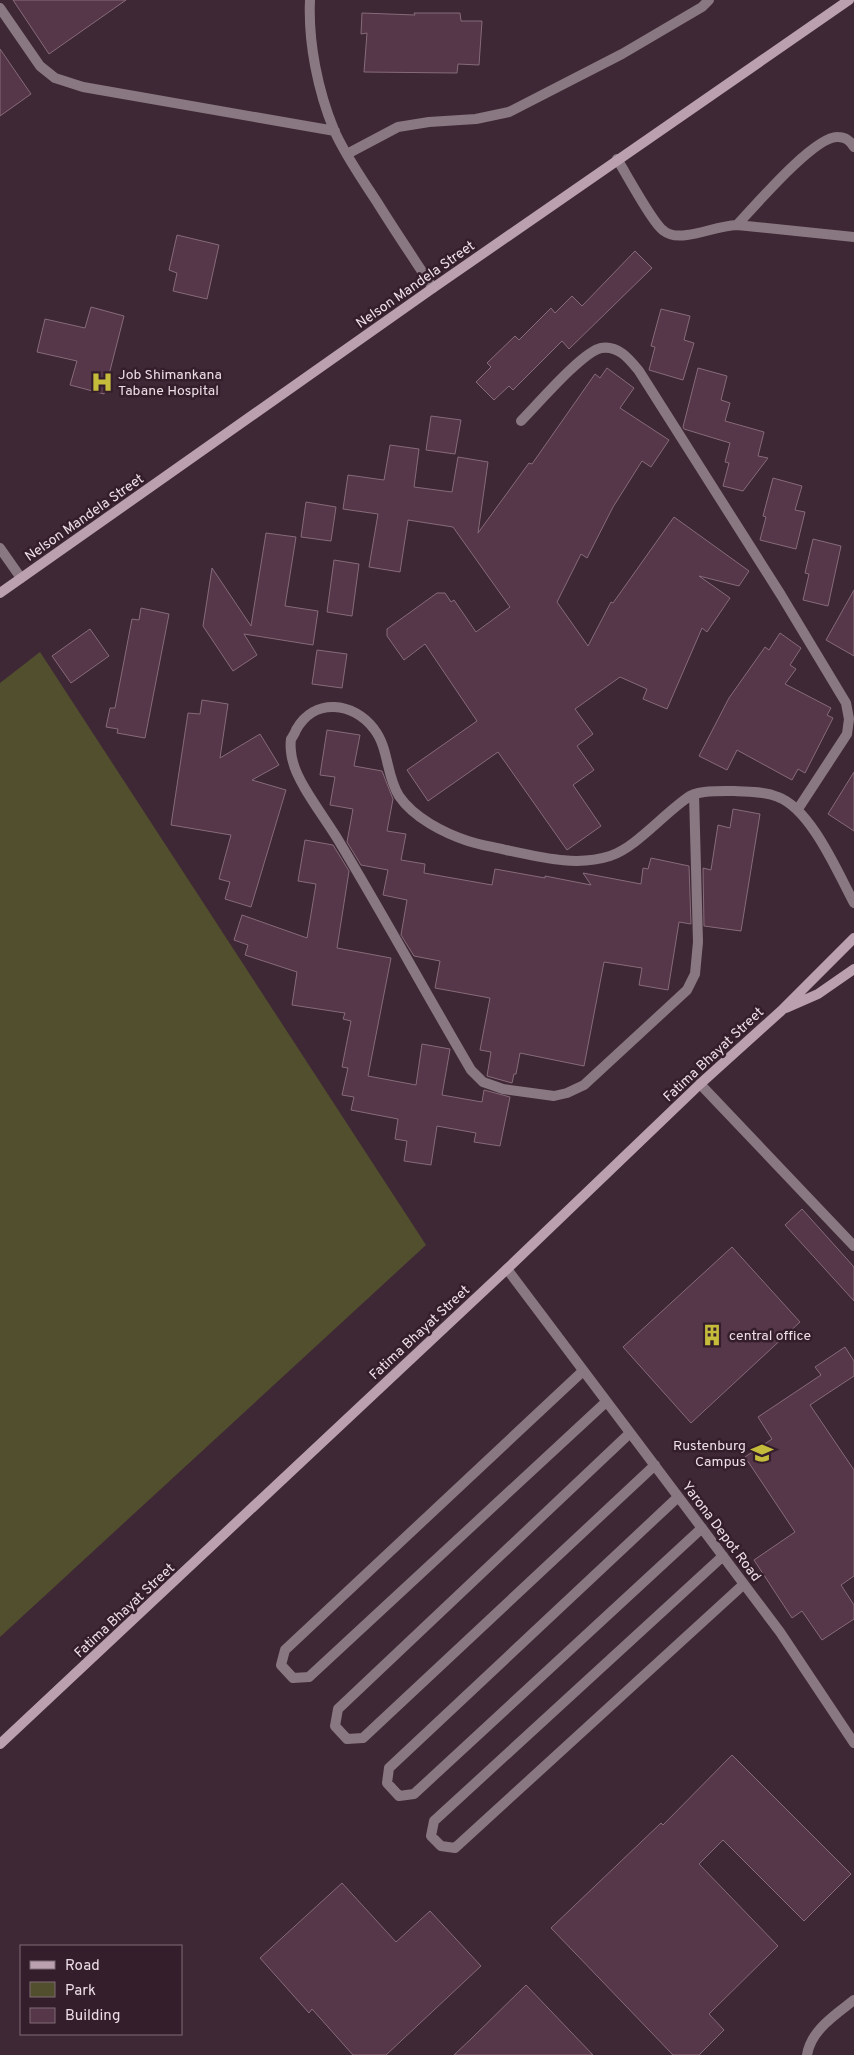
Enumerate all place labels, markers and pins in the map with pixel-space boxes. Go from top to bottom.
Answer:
place label: Job Shimankana Tabane Hospital [118,367,222,400]
hospital icon: Job Shimankana Tabane Hospital [89,369,115,395]
building icon: central office [699,1322,725,1348]
place label: central office [729,1328,811,1345]
place label: Rustenburg Campus [673,1438,746,1471]
school or university icon: Rustenburg Campus [749,1440,775,1466]

